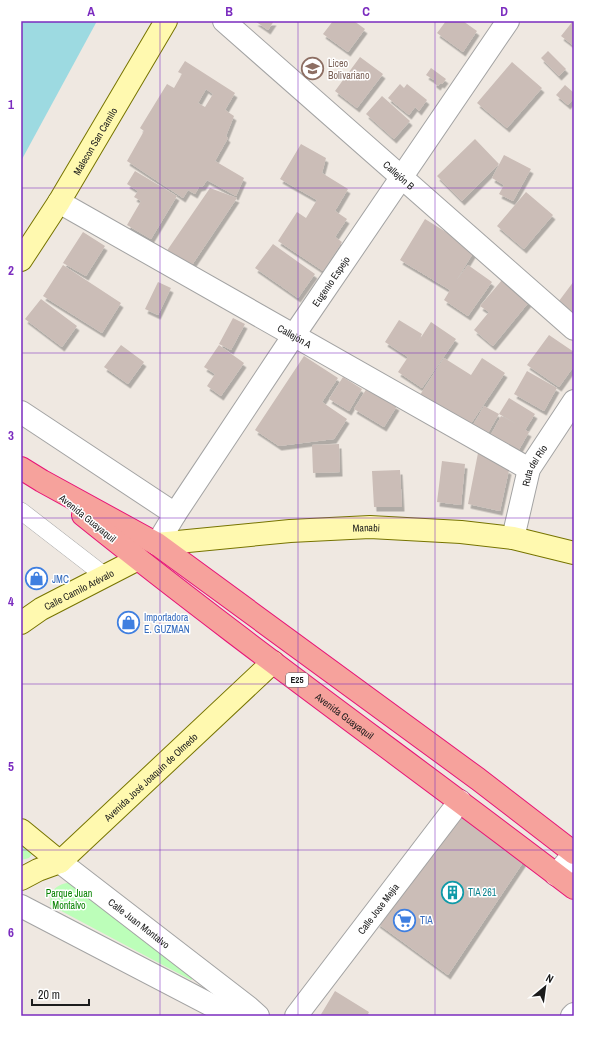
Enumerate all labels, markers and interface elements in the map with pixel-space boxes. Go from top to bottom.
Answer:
text: A [87,3,95,20]
text: B [225,3,233,20]
text: C [362,3,370,20]
text: D [500,3,508,20]
school or university icon: Liceo Bolivariano [300,56,326,82]
place label: Liceo Bolivariano [328,57,370,82]
text: 1 [8,96,14,113]
street label: Malecon San Camilo [70,105,121,178]
street label: Callejón B [380,158,417,193]
street label: Eugenio Espejo [309,254,353,309]
text: 2 [8,262,14,279]
street label: Callejón A [275,322,314,351]
text: 3 [8,427,14,444]
street label: Ruta del Río [519,442,551,488]
street label: Avenida Guayaquil [56,491,119,545]
street label: Manabi [352,521,380,535]
shop icon: JMC [24,566,50,592]
street label: Calle Camilo Arévalo [42,566,117,613]
place label: JMC [52,573,69,586]
text: 4 [8,593,14,610]
shop icon: Importadora E. GUZMAN [115,610,141,636]
place label: Importadora E. GUZMAN [144,611,190,636]
road number: E25 [286,673,308,687]
street label: Avenida Guayaquil [312,690,376,742]
street label: Avenida José Joaquín de Olmedo [101,730,201,825]
text: 5 [8,758,14,775]
building icon: TIA 261 [439,879,465,905]
street label: Calle Jose Mejia [355,881,402,937]
place label: TIA 261 [468,886,497,899]
park label: Parque Juan Montalvo [46,887,92,912]
street label: Calle Juan Montalvo [105,896,173,952]
supermarket icon: TIA [391,907,417,933]
place label: TIA [420,914,433,927]
text: 6 [8,924,14,941]
north arrow [525,967,565,1007]
text: N [544,971,556,986]
scale bar [32,981,89,1007]
text: 20 m [38,987,60,1003]

